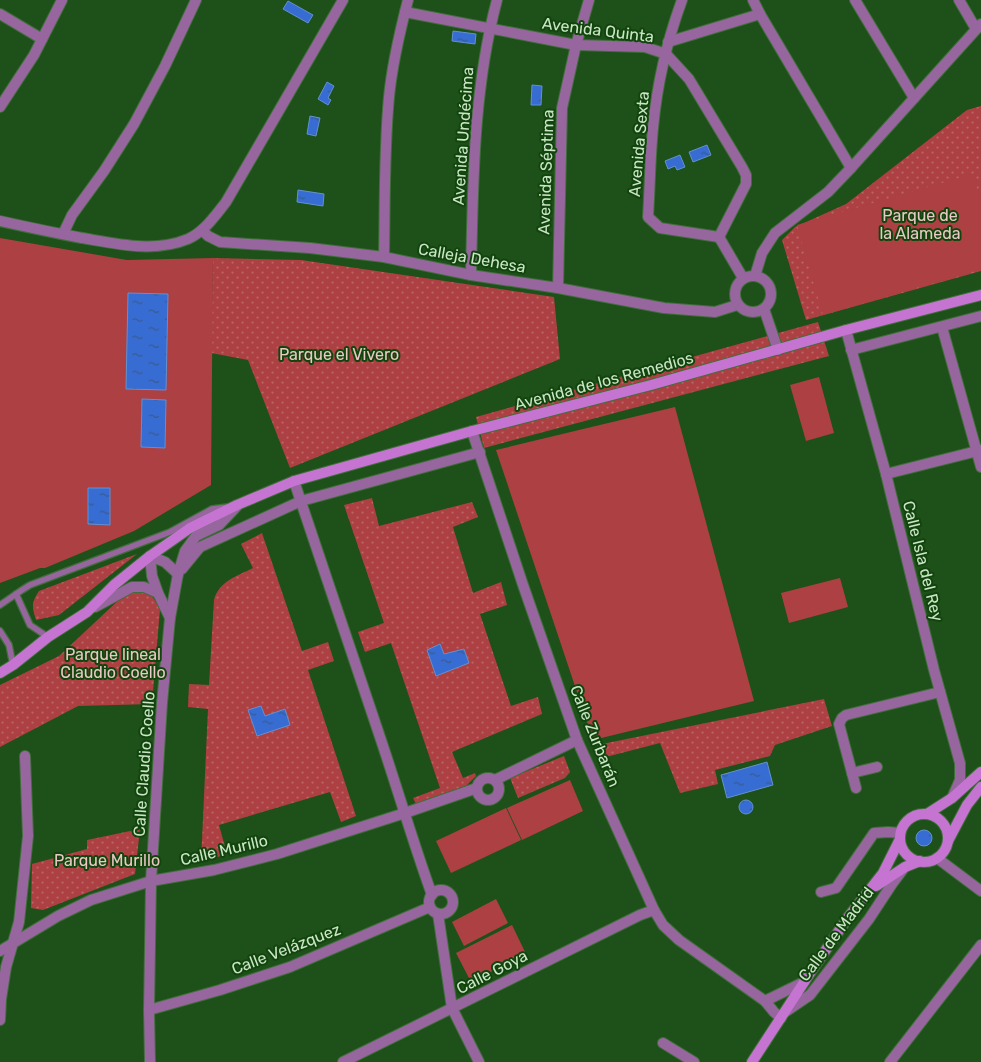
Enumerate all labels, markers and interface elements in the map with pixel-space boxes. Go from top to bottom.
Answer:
street label: Avenida Quinta [541,14,655,46]
street label: Avenida Undécima [449,66,477,206]
street label: Avenida Sexta [625,90,653,198]
street label: Avenida Séptima [534,109,558,235]
park label: Parque de la Alameda [879,206,961,243]
street label: Calleja Dehesa [417,239,527,277]
park label: Parque el Vivero [279,345,399,364]
street label: Avenida de los Remedios [512,348,696,414]
street label: Calle Isla del Rey [899,499,947,623]
park label: Parque lineal Claudio Coello [60,645,166,682]
street label: Calle Zurbarán [566,682,624,790]
street label: Calle Claudio Coello [129,691,159,837]
street label: Calle Murillo [178,831,270,869]
park label: Parque Murillo [54,851,160,870]
street label: Calle de Madrid [794,883,878,985]
street label: Calle Velázquez [229,919,343,979]
street label: Calle Goya [453,946,531,998]

